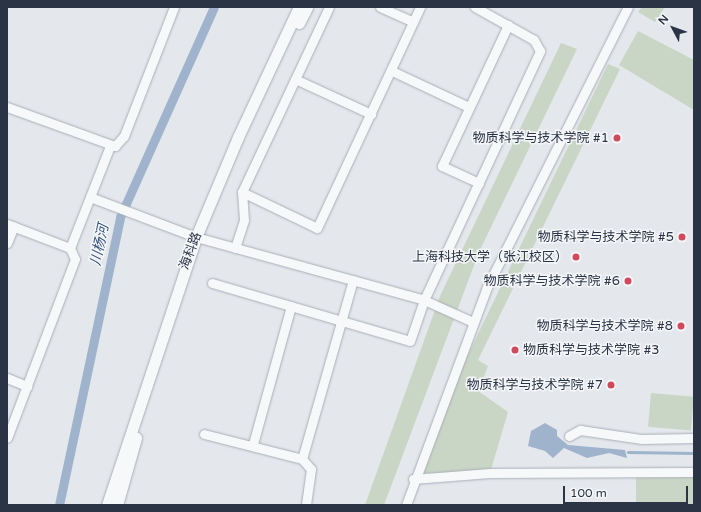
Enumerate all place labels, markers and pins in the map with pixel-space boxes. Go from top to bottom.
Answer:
place label: 物质科学与技术学院 #1 [473,130,609,146]
marker: 物质科学与技术学院 #1 [612,133,622,143]
place label: 物质科学与技术学院 #5 [538,229,674,245]
marker: 物质科学与技术学院 #5 [677,232,687,242]
place label: 上海科技大学（张江校区） [412,249,568,265]
marker: 上海科技大学（张江校区） [571,252,581,262]
place label: 物质科学与技术学院 #6 [484,273,620,289]
marker: 物质科学与技术学院 #6 [623,276,633,286]
place label: 物质科学与技术学院 #8 [537,318,673,334]
marker: 物质科学与技术学院 #8 [676,321,686,331]
place label: 物质科学与技术学院 #3 [523,342,659,358]
marker: 物质科学与技术学院 #3 [510,345,520,355]
place label: 物质科学与技术学院 #7 [467,377,603,393]
marker: 物质科学与技术学院 #7 [606,380,616,390]

